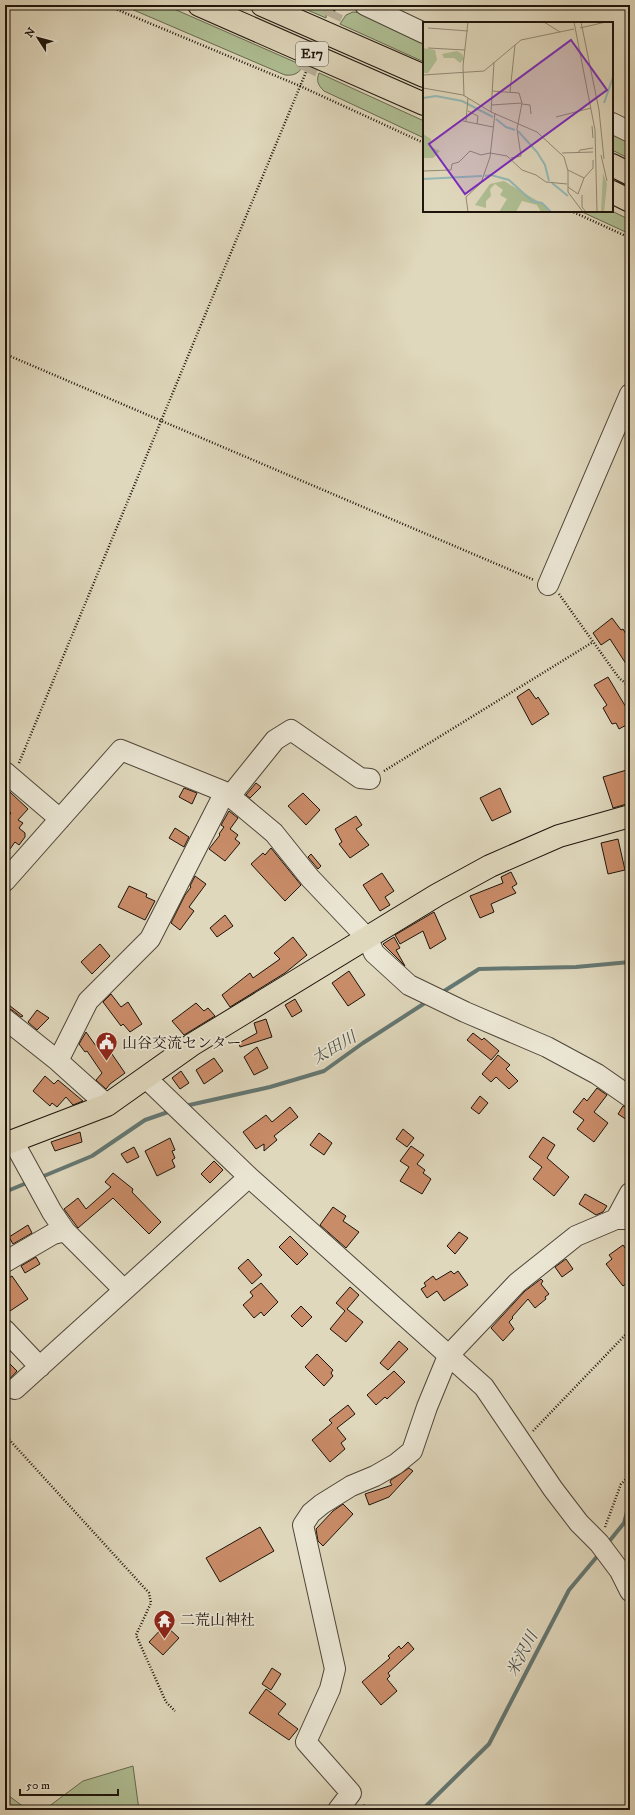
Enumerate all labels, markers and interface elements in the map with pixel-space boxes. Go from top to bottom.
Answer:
north arrow [18,18,58,58]
inset map [423,22,613,212]
text: N [22,25,39,40]
road number: E17 [296,42,328,66]
water label: 太田川 [308,1026,362,1069]
public building icon: 山谷交流センター [93,1030,119,1063]
place label: 山谷交流センター [122,1034,241,1053]
temple icon: 二荒山神社 [151,1607,177,1640]
place label: 二荒山神社 [180,1611,255,1630]
water label: 米沢川 [502,1626,543,1680]
scale bar [20,1771,118,1797]
text: 50 m [26,1778,50,1793]

